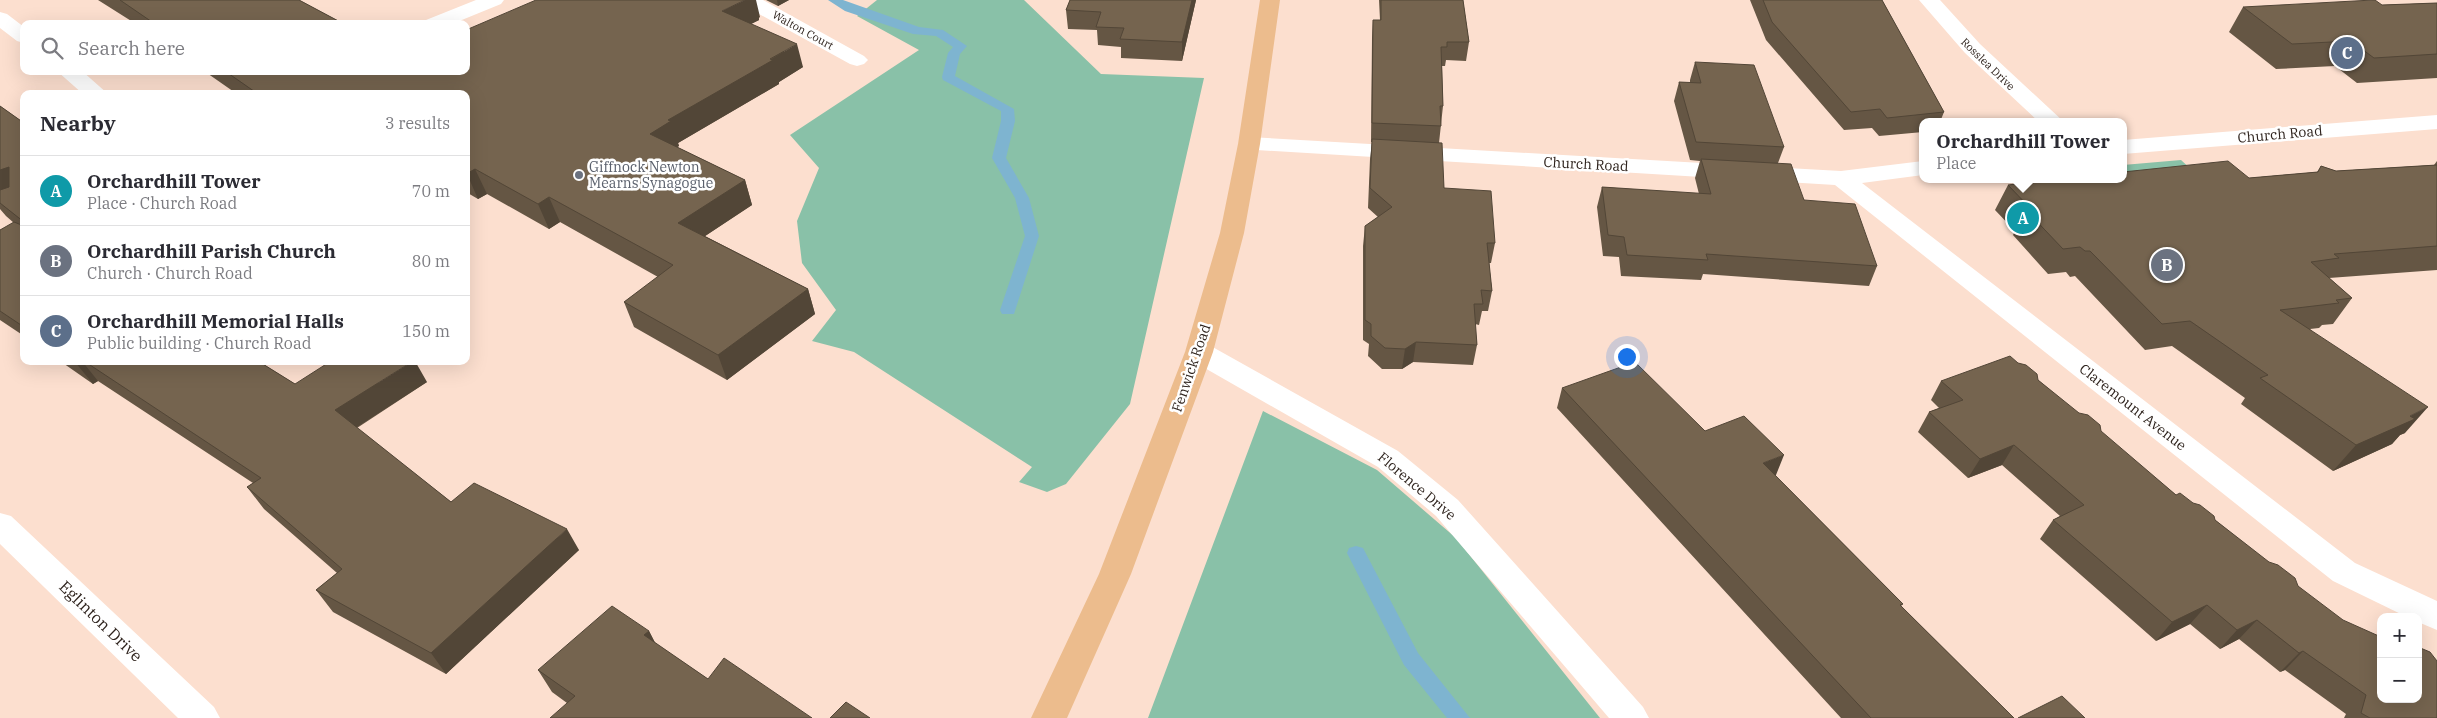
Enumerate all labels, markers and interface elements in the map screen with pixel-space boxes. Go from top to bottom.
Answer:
street label: Walton Court [770,7,836,53]
search box [20,20,470,75]
icon: search [38,34,66,62]
pin: C [2331,34,2363,72]
street label: Rosslea Drive [1958,35,2018,93]
text: Search here [78,36,185,60]
text: Nearby [40,109,116,137]
text: 3 results [385,113,450,133]
popup [1919,118,2127,183]
street label: Church Road [2237,121,2324,147]
text: Orchardhill Tower [1936,129,2110,153]
street label: Church Road [1543,153,1630,175]
text: Place [1936,153,1976,173]
place label: Giffnock Newton Mearns Synagogue [589,158,713,192]
text: Orchardhill Tower [87,169,261,193]
marker: Giffnock Newton Mearns Synagogue [573,169,585,181]
text: A [50,181,62,201]
text: 70 m [412,181,450,201]
text: Place · Church Road [87,193,237,213]
pin: A [2007,199,2039,237]
text: Orchardhill Parish Church [87,239,336,263]
pin: B [2151,246,2183,284]
text: B [50,251,62,271]
text: 80 m [412,251,450,271]
text: Church · Church Road [87,263,253,283]
text: Orchardhill Memorial Halls [87,309,344,333]
text: C [51,321,61,341]
text: 150 m [402,321,450,341]
street label: Fenwick Road [1168,321,1215,414]
text: Public building · Church Road [87,333,311,353]
your location [1614,344,1640,370]
street label: Claremount Avenue [2076,360,2190,454]
street label: Florence Drive [1374,448,1460,524]
street label: Eglinton Drive [55,576,147,666]
map controls [2377,613,2422,703]
button: + [2377,613,2422,658]
button: − [2377,658,2422,703]

